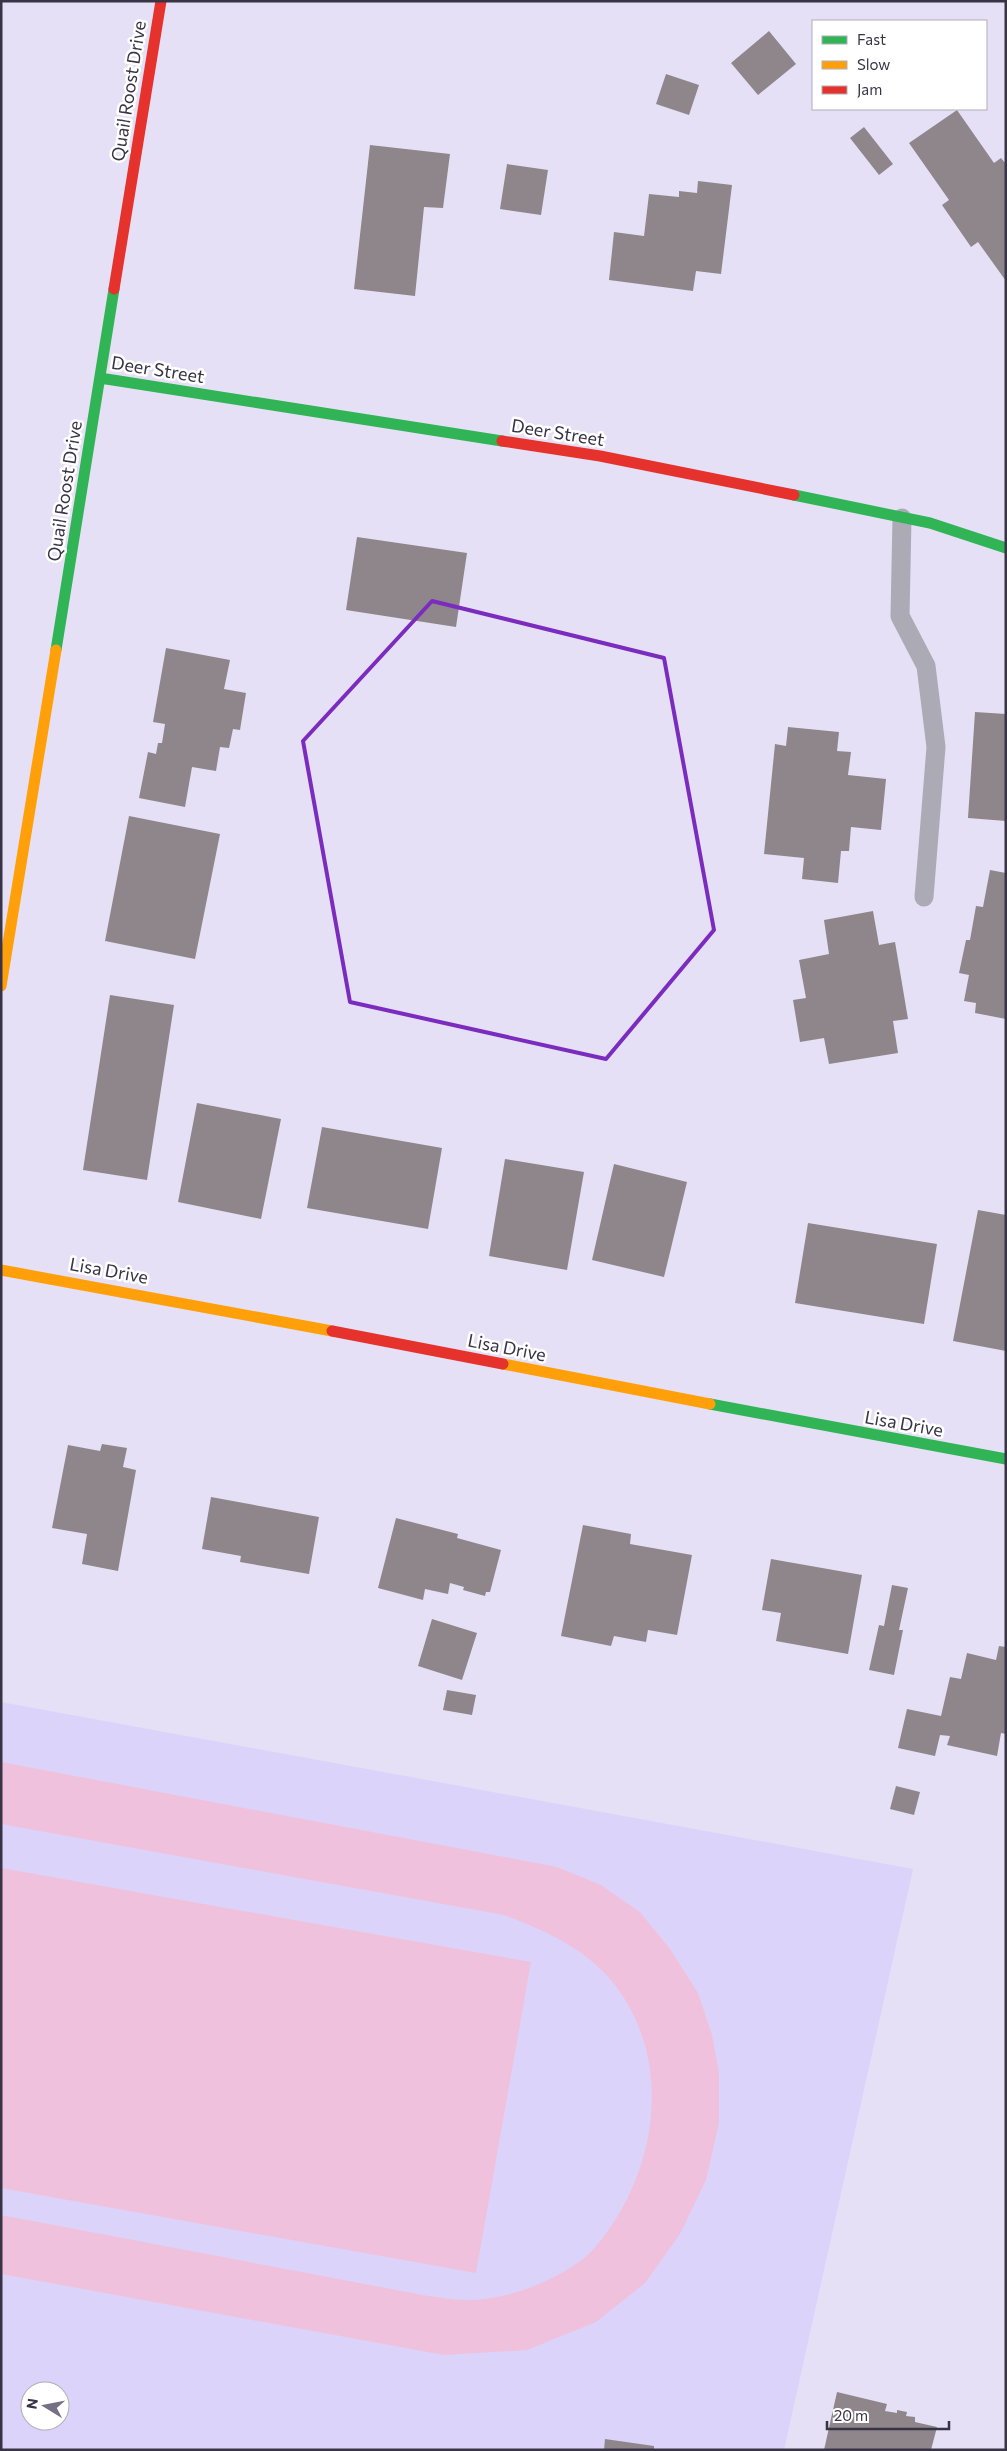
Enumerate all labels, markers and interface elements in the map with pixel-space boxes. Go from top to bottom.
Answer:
street label: Quail Roost Drive [106,19,150,163]
legend [812,20,987,110]
text: Fast [857,30,886,48]
text: Slow [857,55,890,73]
text: Jam [857,80,882,98]
street label: Deer Street [110,351,206,387]
street label: Deer Street [510,414,606,450]
street label: Quail Roost Drive [42,419,86,563]
street label: Lisa Drive [68,1252,150,1288]
street label: Lisa Drive [466,1329,548,1365]
street label: Lisa Drive [863,1405,945,1441]
north arrow [20,2381,70,2431]
text: N [22,2397,41,2410]
scale bar [827,2398,950,2430]
text: 20 m [834,2406,868,2424]

